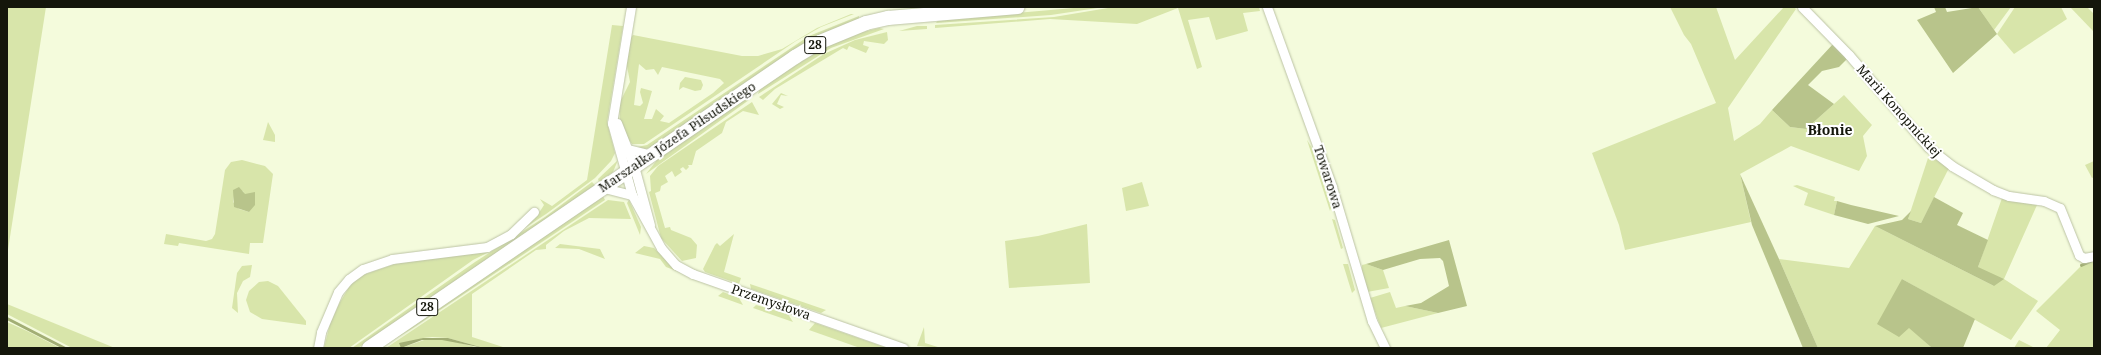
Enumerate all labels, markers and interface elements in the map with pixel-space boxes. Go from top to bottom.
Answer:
road number: 28 [804,35,826,55]
street label: Marii Konopnickiej [1853,62,1945,160]
street label: Marszałka Józefa Piłsudskiego [595,78,759,196]
district label: Błonie [1807,122,1853,138]
street label: Towarowa [1310,143,1346,211]
street label: Przemysłowa [729,281,813,323]
road number: 28 [416,297,438,317]

